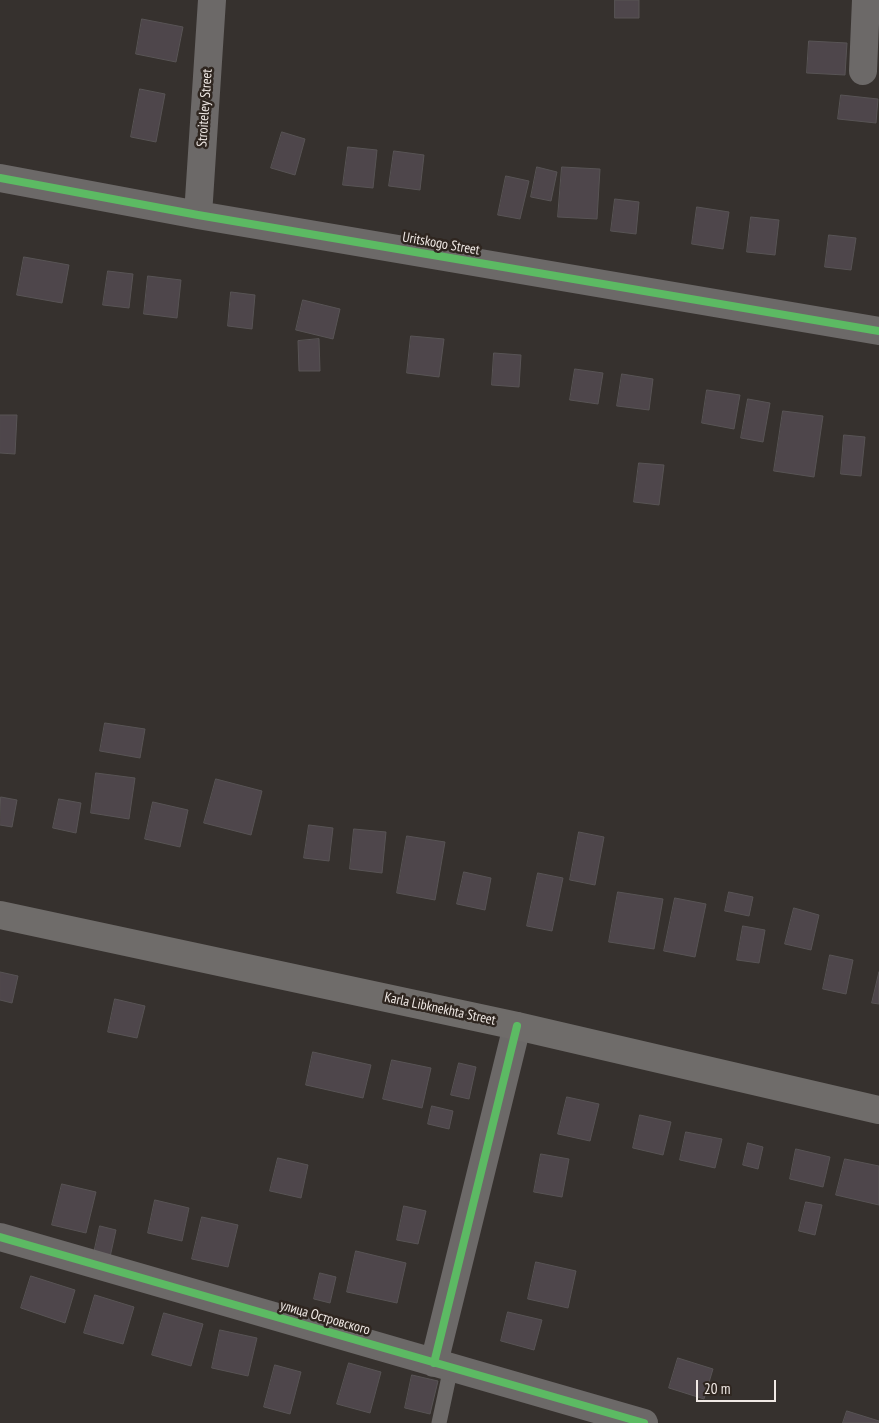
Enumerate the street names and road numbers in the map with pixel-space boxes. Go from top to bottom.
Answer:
street label: Stroiteley Street [194,68,216,148]
street label: Uritskogo Street [401,229,481,259]
street label: Karla Libknekhta Street [383,989,497,1029]
street label: улица Островского [278,1297,372,1339]

